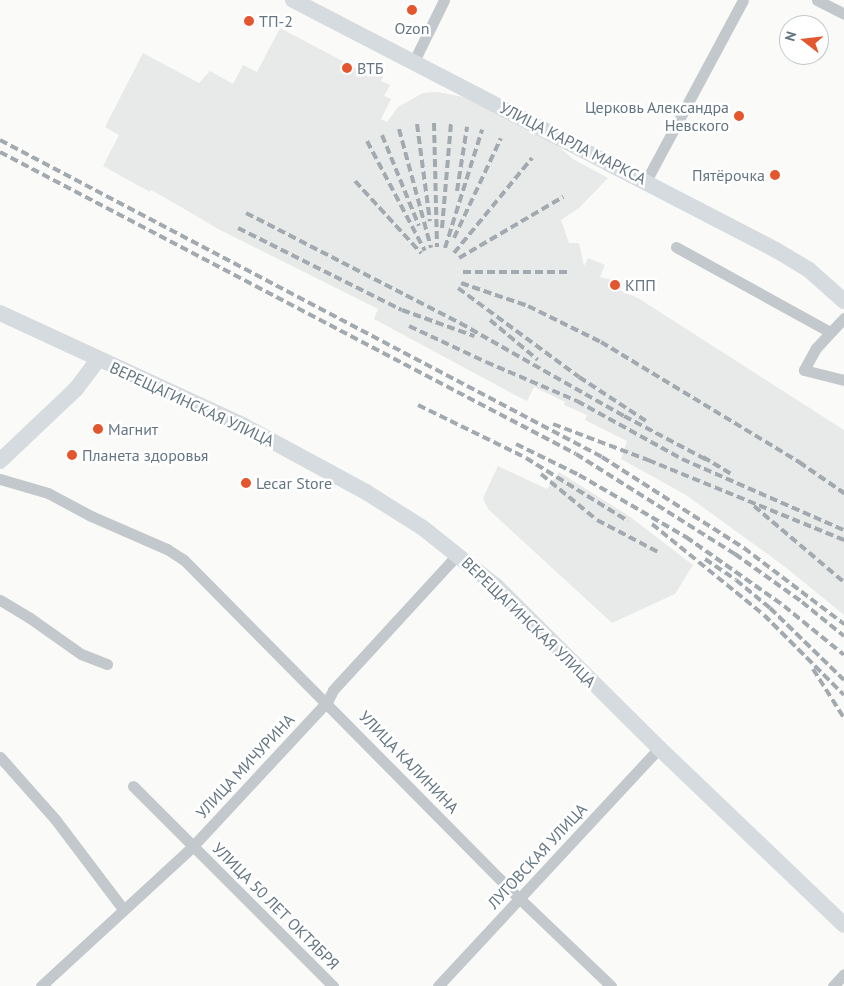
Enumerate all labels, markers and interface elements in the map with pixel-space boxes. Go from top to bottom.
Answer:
marker: Ozon [406,4,418,16]
place label: ТП-2 [259,11,293,31]
marker: ТП-2 [243,15,255,27]
north arrow [779,15,829,65]
place label: Ozon [395,18,429,38]
text: N [781,29,800,43]
place label: ВТБ [357,58,384,78]
marker: ВТБ [341,62,353,74]
street label: УЛИЦА КАРЛА МАРКСА [496,97,650,189]
place label: Церковь Александра Невского [584,97,729,135]
marker: Церковь Александра Невского [733,110,745,122]
place label: Пятёрочка [692,165,765,185]
marker: Пятёрочка [769,169,781,181]
place label: КПП [625,275,656,295]
marker: КПП [609,279,621,291]
street label: ВЕРЕЩАГИНСКАЯ УЛИЦА [107,357,277,451]
place label: Магнит [108,419,158,439]
marker: Магнит [92,423,104,435]
place label: Планета здоровья [82,445,208,465]
marker: Планета здоровья [66,449,78,461]
place label: Lecar Store [256,473,332,493]
marker: Lecar Store [240,477,252,489]
street label: ВЕРЕЩАГИНСКАЯ УЛИЦА [458,553,600,691]
street label: УЛИЦА КАЛИНИНА [355,707,463,817]
street label: УЛИЦА МИЧУРИНА [192,710,298,822]
street label: ЛУГОВСКАЯ УЛИЦА [483,799,591,913]
street label: УЛИЦА 50 ЛЕТ ОКТЯБРЯ [208,838,344,974]

